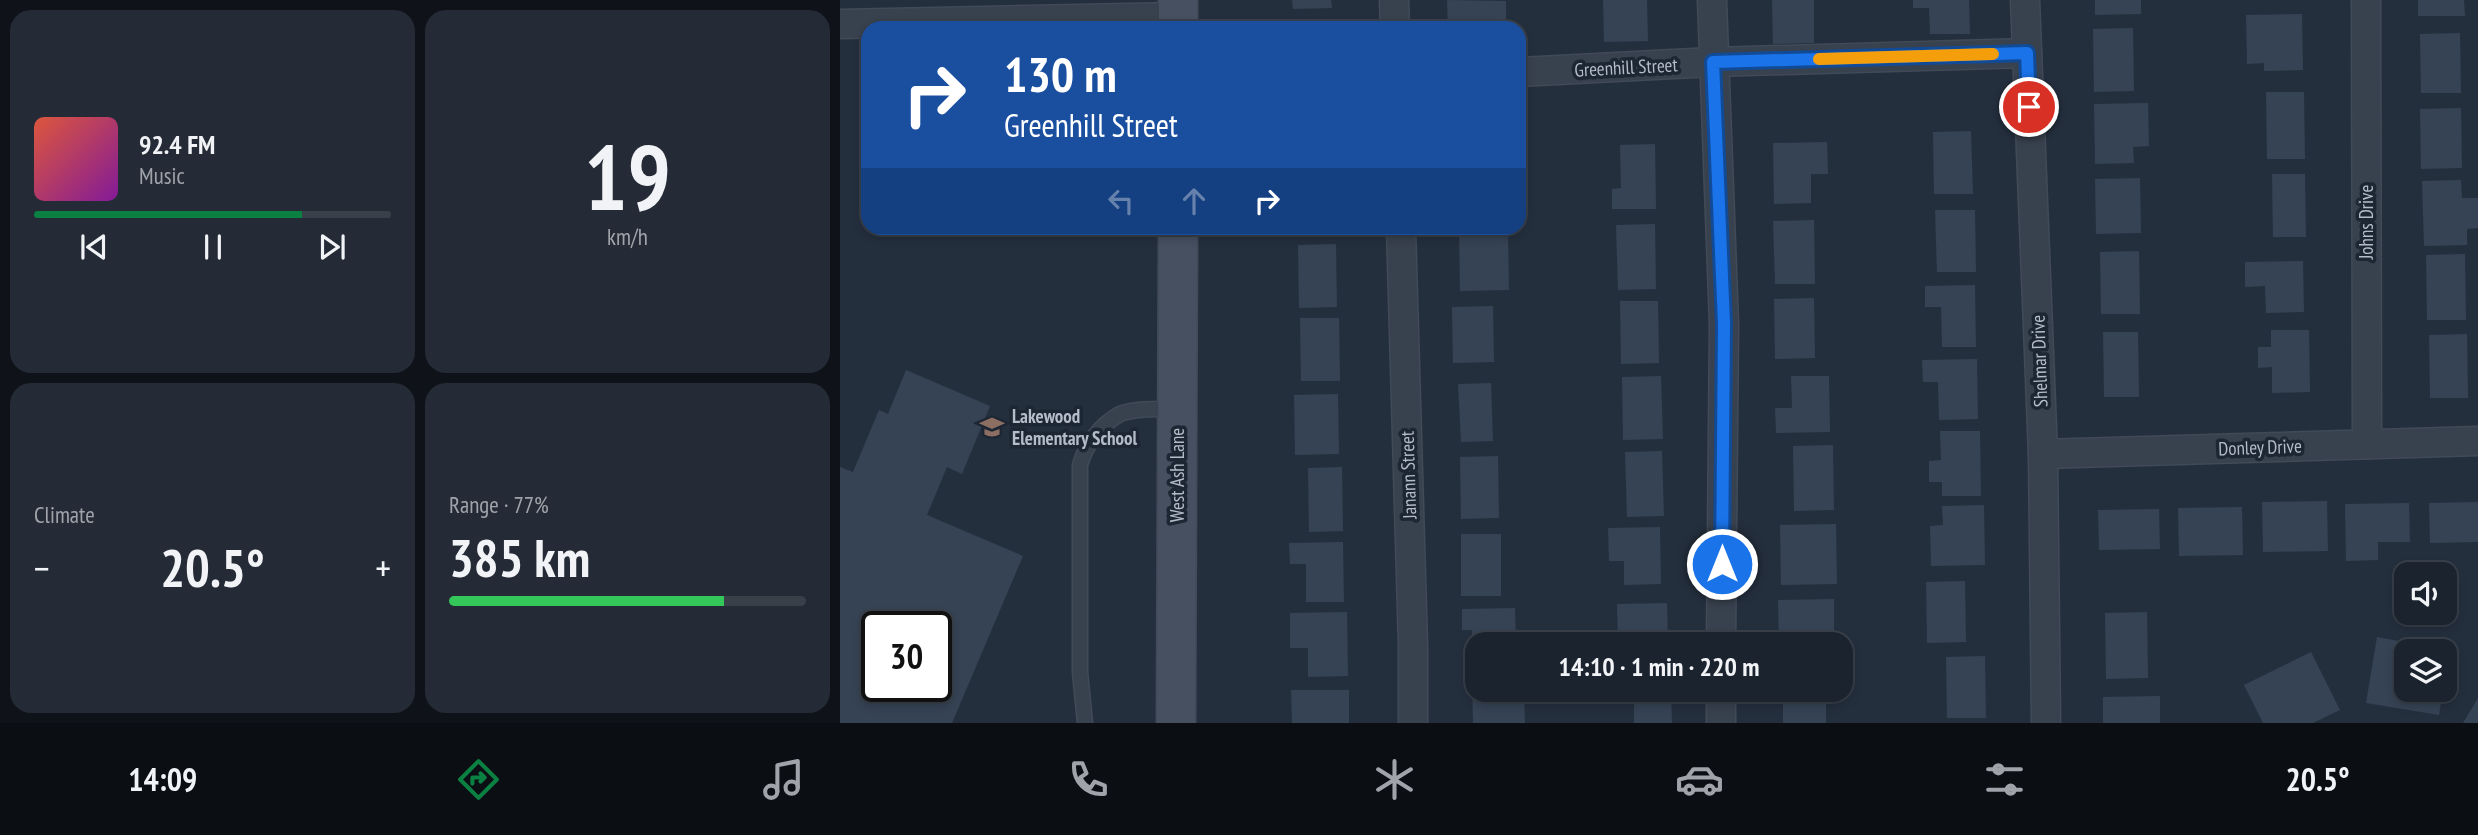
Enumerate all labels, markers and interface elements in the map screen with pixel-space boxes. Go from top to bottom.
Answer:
text: 130 m [1004,42,1117,106]
icon: right [889,49,980,140]
street label: Greenhill Street [1574,52,1679,82]
pin [1999,77,2059,137]
icon: arrive [2010,88,2048,126]
text: Greenhill Street [1004,104,1178,146]
text: 19 [584,117,671,235]
text: 92.4 FM [139,128,215,161]
text: Music [139,161,185,190]
icon: left [1102,182,1140,220]
icon: ahead [1175,182,1213,220]
icon: right [1248,182,1286,220]
street label: Johns Drive [2354,185,2378,260]
text: km/h [607,222,648,251]
icon: previous [75,228,113,266]
icon: pause [194,228,232,266]
icon: next [313,228,351,266]
street label: Shelmar Drive [2025,314,2053,408]
place label: Lakewood Elementary School [1012,404,1137,450]
school or university icon: Lakewood Elementary School [978,413,1006,441]
street label: West Ash Lane [1165,428,1189,522]
street label: Janann Street [1394,430,1422,520]
street label: Donley Drive [2218,434,2302,460]
text: Range · 77% [449,490,549,519]
text: Climate [34,500,95,529]
text: 385 km [449,524,590,591]
position arrow [1685,527,1759,601]
text: 20.5° [160,534,265,601]
text: − [34,543,50,592]
text: + [375,543,391,592]
map controls [2394,562,2457,702]
button: sound [2394,562,2457,625]
speed limit sign: 30 [861,611,952,702]
button: layers [2394,639,2457,702]
text: 14:10 · 1 min · 220 m [1559,650,1759,683]
icon: directions [454,755,503,804]
icon: music [759,755,808,804]
icon: phone [1064,755,1113,804]
icon: climate [1370,755,1419,804]
icon: car [1675,755,1724,804]
icon: filters [1980,755,2029,804]
text: 14:09 [128,758,197,800]
text: 20.5° [2285,758,2350,800]

